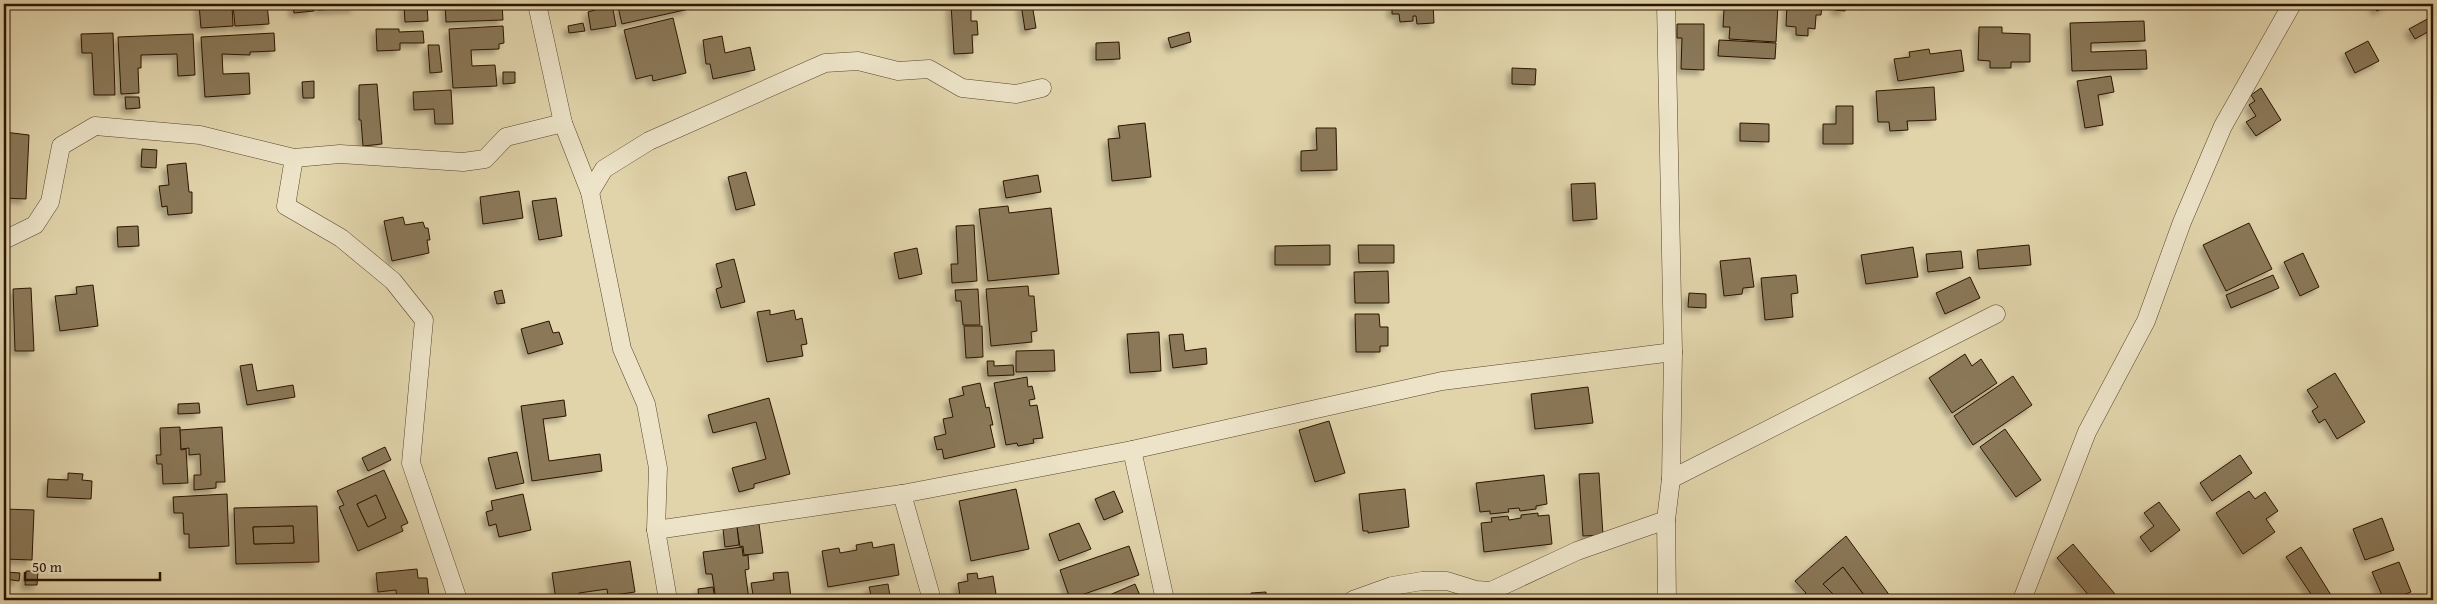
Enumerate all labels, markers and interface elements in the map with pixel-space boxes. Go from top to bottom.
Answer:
scale bar [25,549,160,581]
text: 50 m [32,556,63,577]

